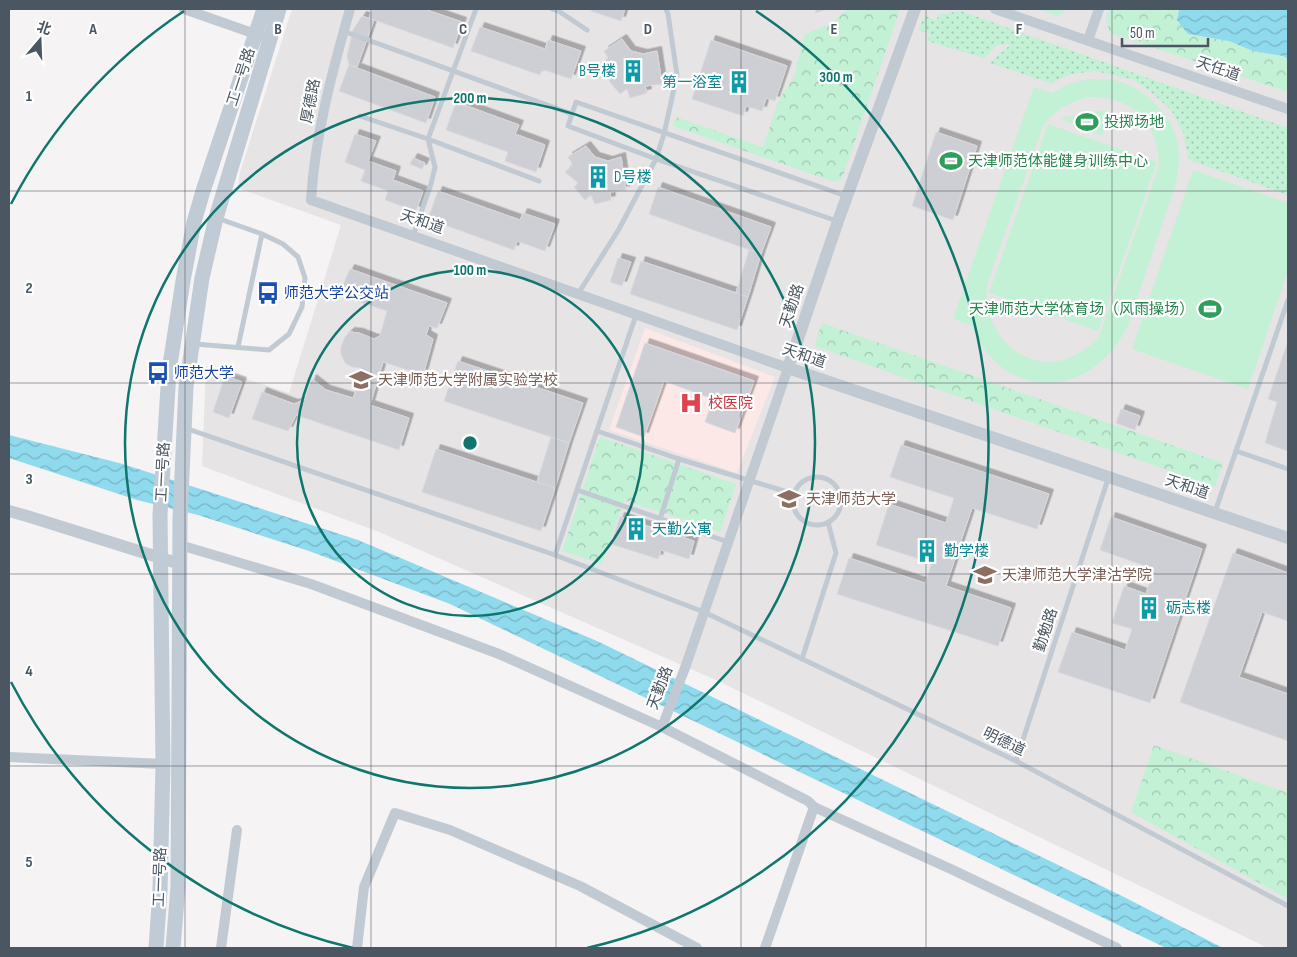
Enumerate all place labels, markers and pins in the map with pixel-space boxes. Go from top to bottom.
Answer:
building icon: B号楼 [620,58,646,84]
place label: B号楼 [579,62,616,81]
building icon: 第一浴室 [726,69,752,95]
place label: 第一浴室 [662,73,722,92]
sports icon: 投掷场地 [1074,109,1100,135]
place label: 投掷场地 [1104,113,1164,132]
sports icon: 天津师范体能健身训练中心 [938,148,964,174]
place label: 天津师范体能健身训练中心 [968,152,1148,171]
building icon: D号楼 [585,164,611,190]
place label: D号楼 [614,168,651,187]
bus stop icon: 师范大学公交站 [255,280,281,306]
place label: 师范大学公交站 [284,284,389,303]
sports icon: 天津师范大学体育场（风雨操场） [1197,296,1223,322]
place label: 天津师范大学体育场（风雨操场） [969,300,1194,319]
bus stop icon: 师范大学 [145,360,171,386]
place label: 师范大学 [174,364,234,383]
school or university icon: 天津师范大学附属实验学校 [348,367,374,393]
place label: 天津师范大学附属实验学校 [378,371,558,390]
hospital icon: 校医院 [678,390,704,416]
place label: 校医院 [708,394,753,413]
centre of rings [461,434,479,452]
school or university icon: 天津师范大学 [776,486,802,512]
place label: 天津师范大学 [806,490,896,509]
building icon: 天勤公寓 [623,516,649,542]
place label: 天勤公寓 [652,520,712,539]
building icon: 勤学楼 [914,538,940,564]
place label: 勤学楼 [944,542,989,561]
school or university icon: 天津师范大学津沽学院 [972,562,998,588]
place label: 天津师范大学津沽学院 [1002,566,1152,585]
building icon: 砺志楼 [1136,595,1162,621]
place label: 砺志楼 [1166,599,1211,618]

